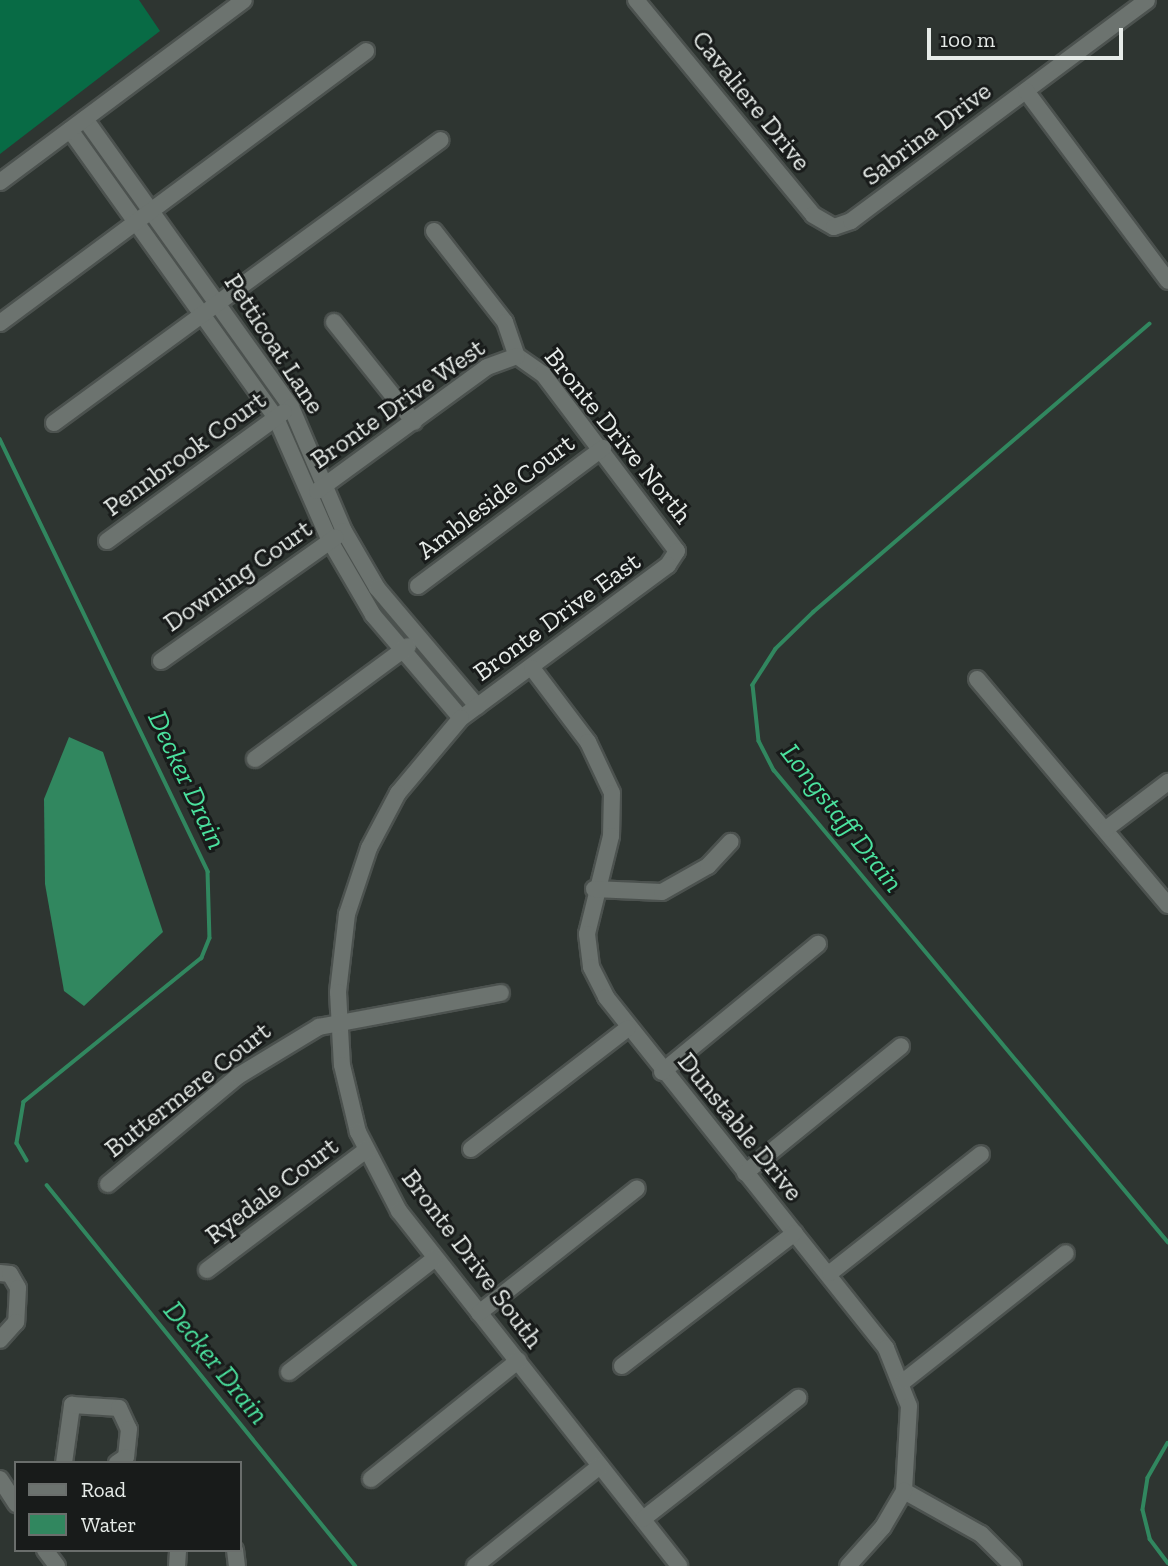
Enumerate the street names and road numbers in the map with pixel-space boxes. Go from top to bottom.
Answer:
street label: Cavaliere Drive [685,25,817,177]
street label: Sabrina Drive [856,75,998,193]
street label: Petticoat Lane [217,268,331,420]
street label: Bronte Drive West [305,332,491,476]
street label: Bronte Drive North [538,342,698,530]
street label: Pennbrook Court [98,385,272,523]
street label: Ambleside Court [411,428,581,566]
street label: Downing Court [158,513,318,639]
street label: Bronte Drive East [467,546,647,688]
street label: Buttermere Court [99,1016,277,1164]
street label: Dunstable Drive [671,1047,809,1207]
street label: Ryedale Court [200,1131,344,1251]
street label: Bronte Drive South [395,1163,549,1355]

